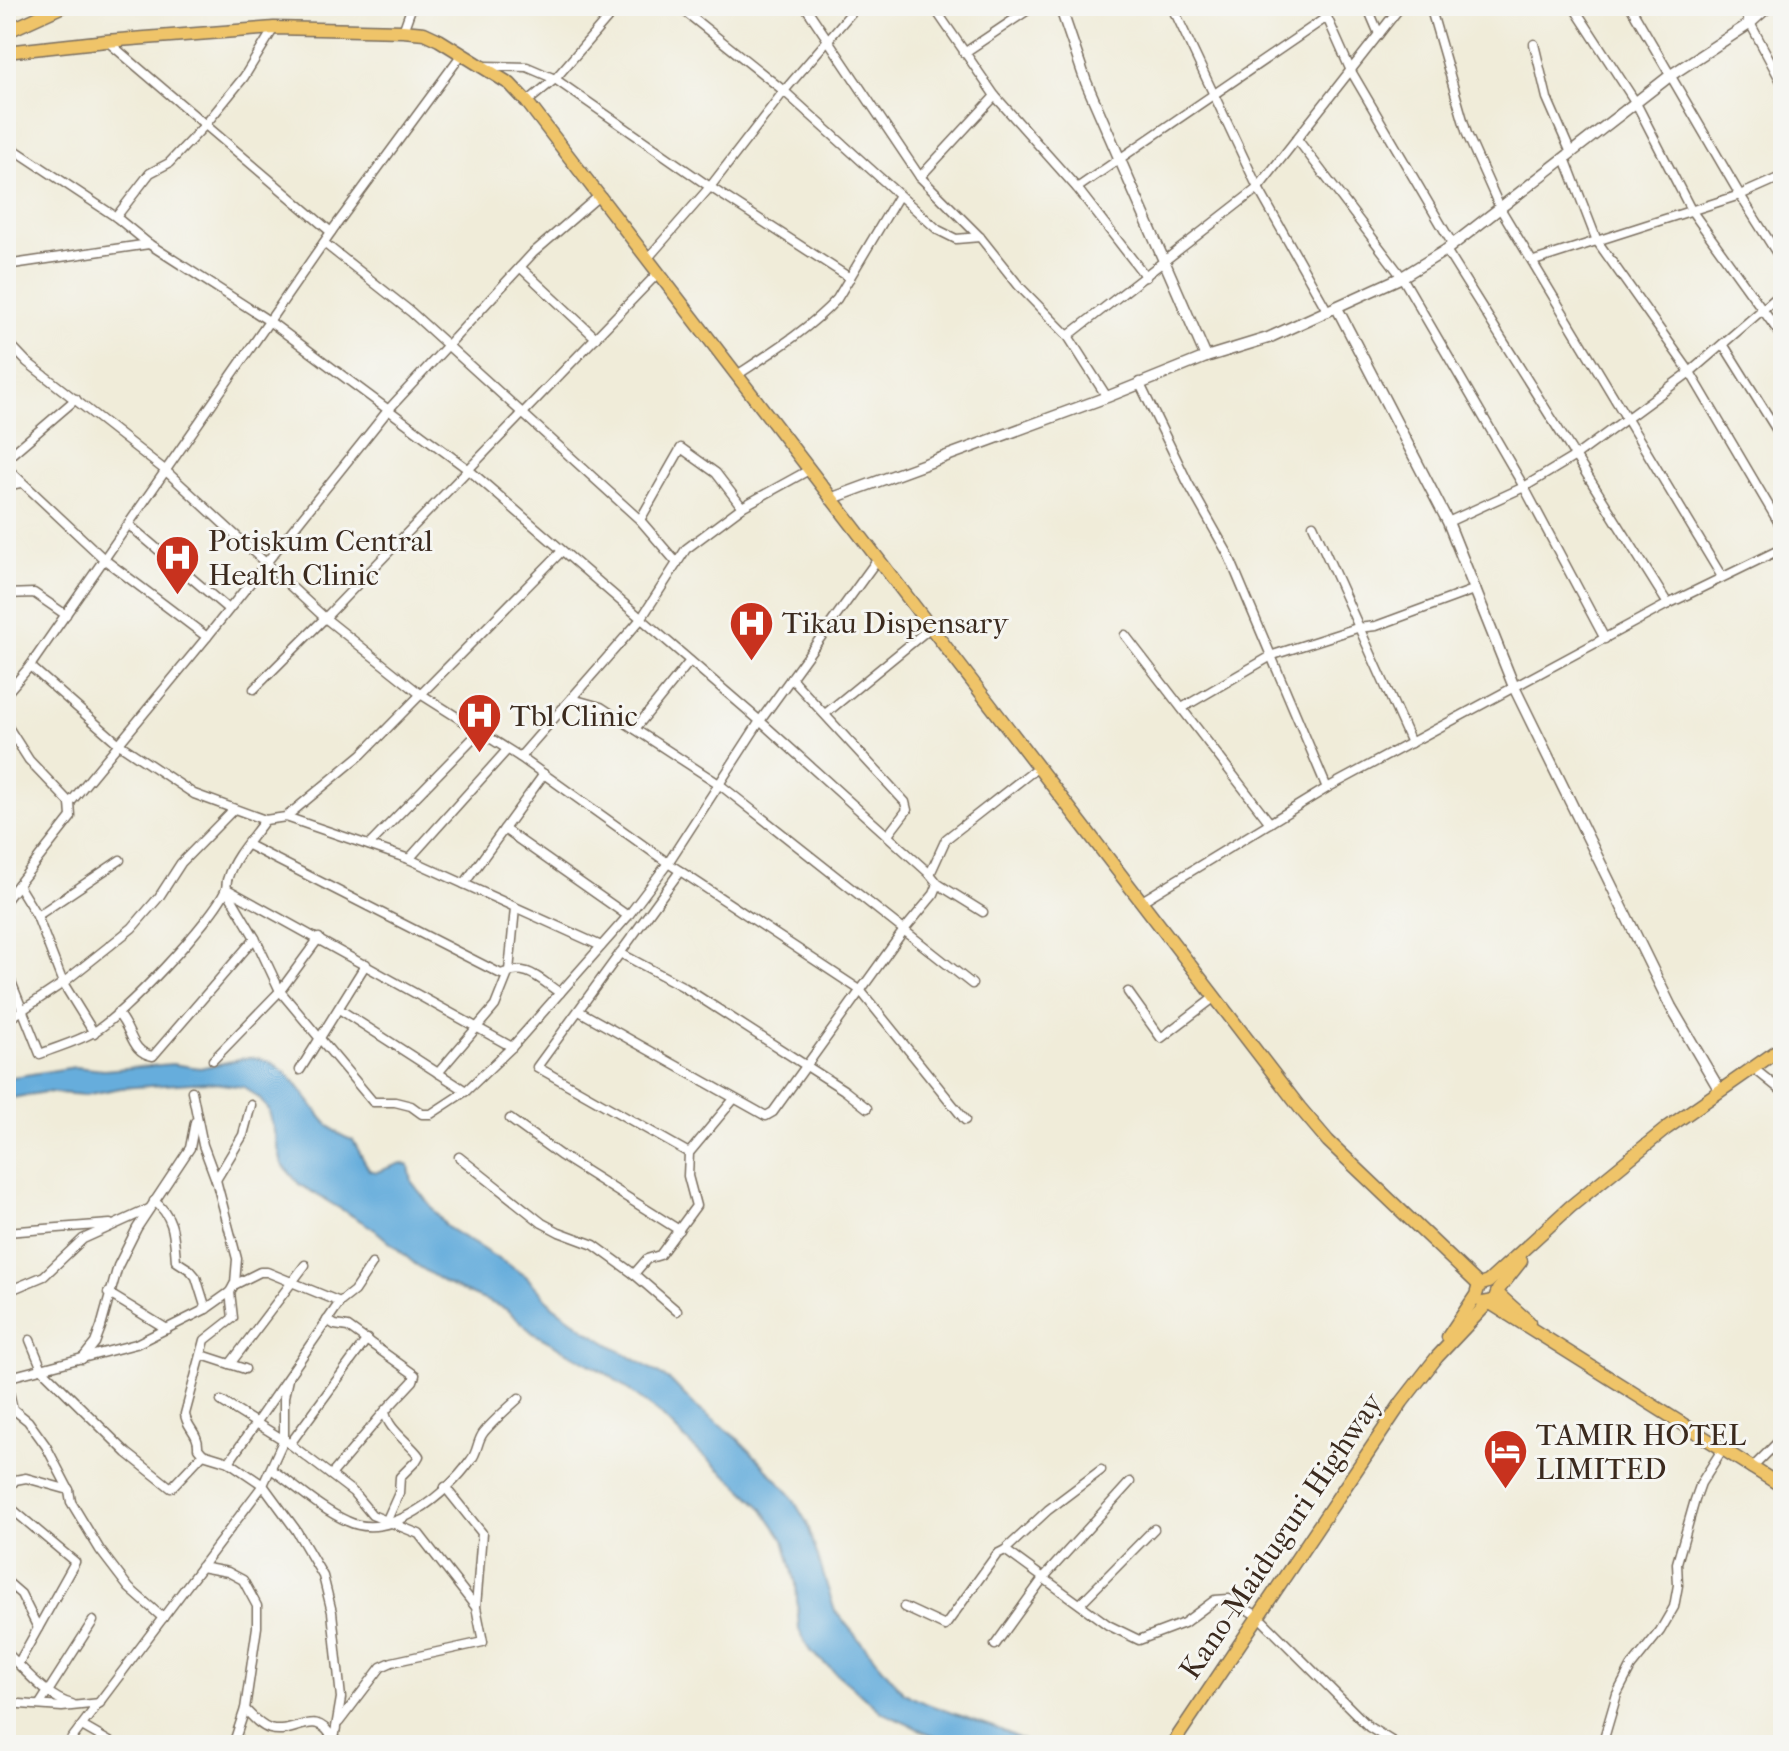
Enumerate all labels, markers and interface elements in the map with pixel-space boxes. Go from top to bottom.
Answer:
place label: Potiskum Central Health Clinic [208,524,433,593]
hospital icon: Potiskum Central Health Clinic [153,534,201,597]
hospital icon: Tikau Dispensary [727,599,775,662]
place label: Tikau Dispensary [782,606,1009,641]
hospital icon: Tbl Clinic [455,692,503,755]
place label: Tbl Clinic [510,699,638,734]
street label: Kano-Maiduguri Highway [1173,1386,1391,1686]
place label: TAMIR HOTEL LIMITED [1536,1418,1746,1487]
hotel icon: TAMIR HOTEL LIMITED [1481,1428,1529,1491]

